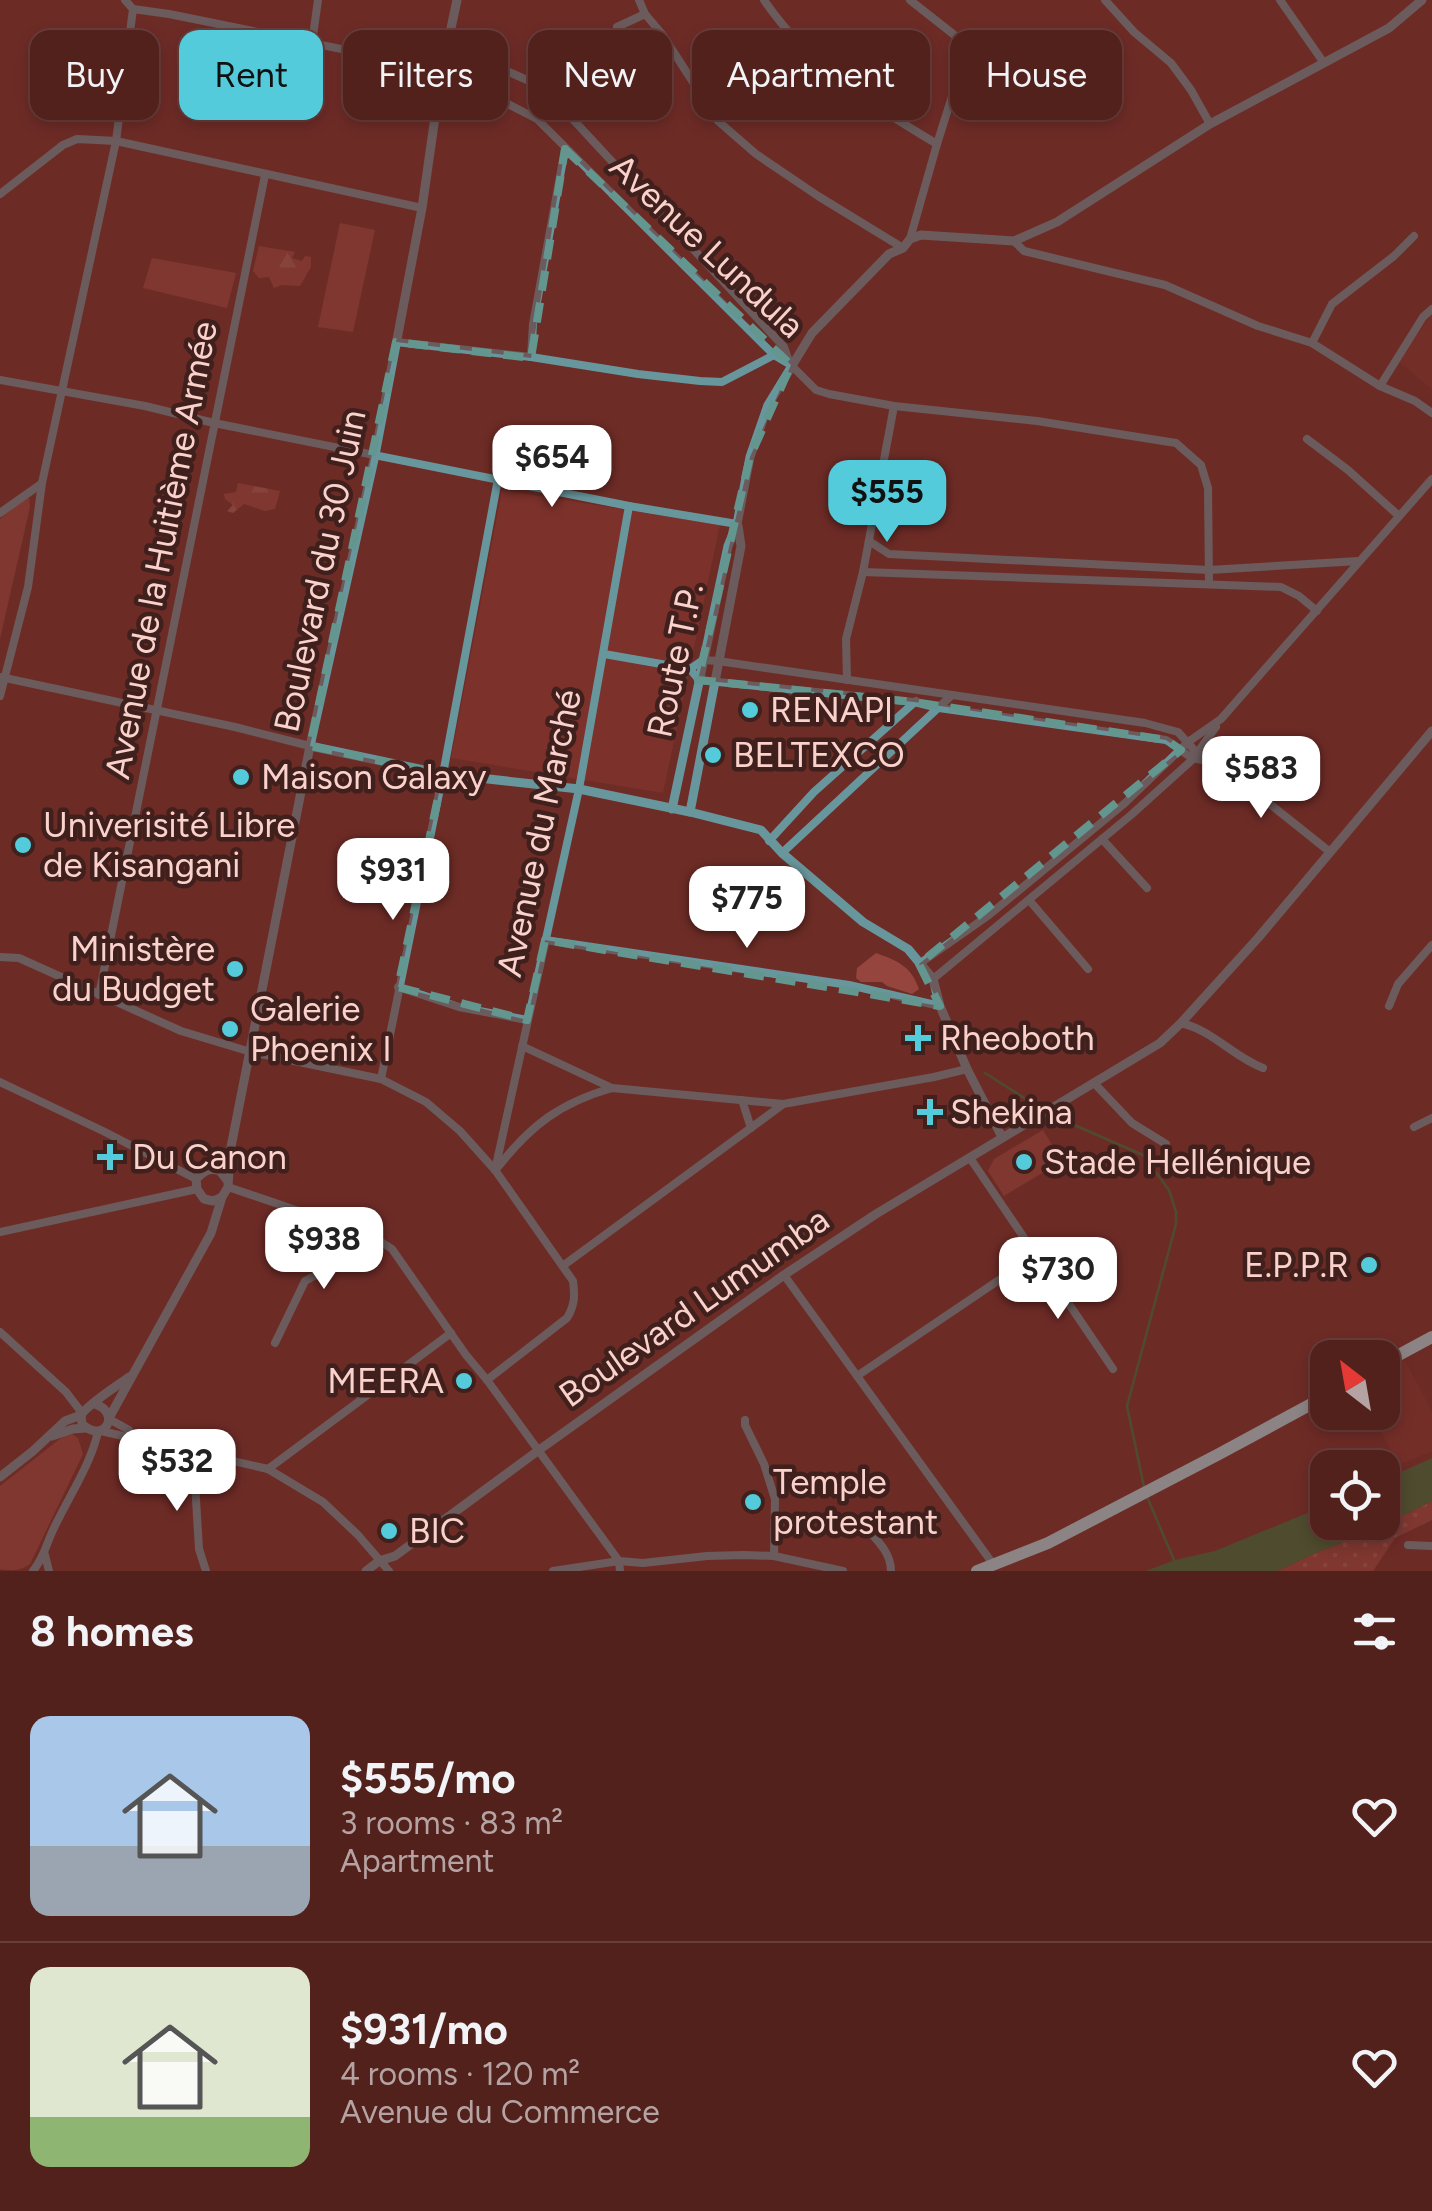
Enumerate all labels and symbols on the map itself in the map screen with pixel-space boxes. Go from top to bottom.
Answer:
street label: Avenue Lundula [601,145,813,347]
street label: Avenue de la Huitième Armée [96,318,226,782]
street label: Boulevard du 30 Juin [265,406,375,736]
pin: $654 [493,425,611,510]
pin: $555 [828,460,946,545]
street label: Route T.P. [638,579,712,741]
street label: Avenue du Marché [488,686,590,980]
place label: RENAPI [770,689,893,731]
marker: RENAPI [739,699,761,721]
place label: BELTEXCO [733,734,905,776]
pin: $583 [1202,736,1320,821]
marker: BELTEXCO [702,744,724,766]
place label: Maison Galaxy [261,756,487,798]
marker: Maison Galaxy [230,766,252,788]
place label: Univerisité Libre de Kisangani [43,804,295,886]
marker: Univerisité Libre de Kisangani [12,834,34,856]
pin: $931 [334,838,452,923]
pin: $775 [688,866,806,951]
place label: Ministère du Budget [52,928,215,1010]
marker: Ministère du Budget [224,958,246,980]
place label: Galerie Phoenix I [250,988,392,1070]
place label: Rheoboth [940,1017,1094,1059]
marker: Galerie Phoenix I [219,1018,241,1040]
marker: Rheoboth [905,1025,931,1051]
place label: Shekina [950,1091,1073,1133]
marker: Shekina [919,1101,941,1123]
place label: Du Canon [132,1136,287,1178]
place label: Stade Hellénique [1044,1141,1311,1183]
marker: Du Canon [97,1144,123,1170]
marker: Stade Hellénique [1013,1151,1035,1173]
street label: Boulevard Lumumba [551,1198,837,1416]
pin: $938 [265,1207,383,1292]
pin: $730 [999,1237,1117,1322]
place label: E.P.P.R [1244,1244,1349,1286]
marker: E.P.P.R [1358,1254,1380,1276]
north arrow [1310,1340,1400,1430]
place label: MEERA [327,1360,444,1402]
marker: MEERA [453,1370,475,1392]
pin: $532 [118,1429,236,1514]
place label: Temple protestant [773,1461,938,1543]
marker: Temple protestant [742,1491,764,1513]
place label: BIC [409,1510,465,1552]
marker: BIC [378,1520,400,1542]

